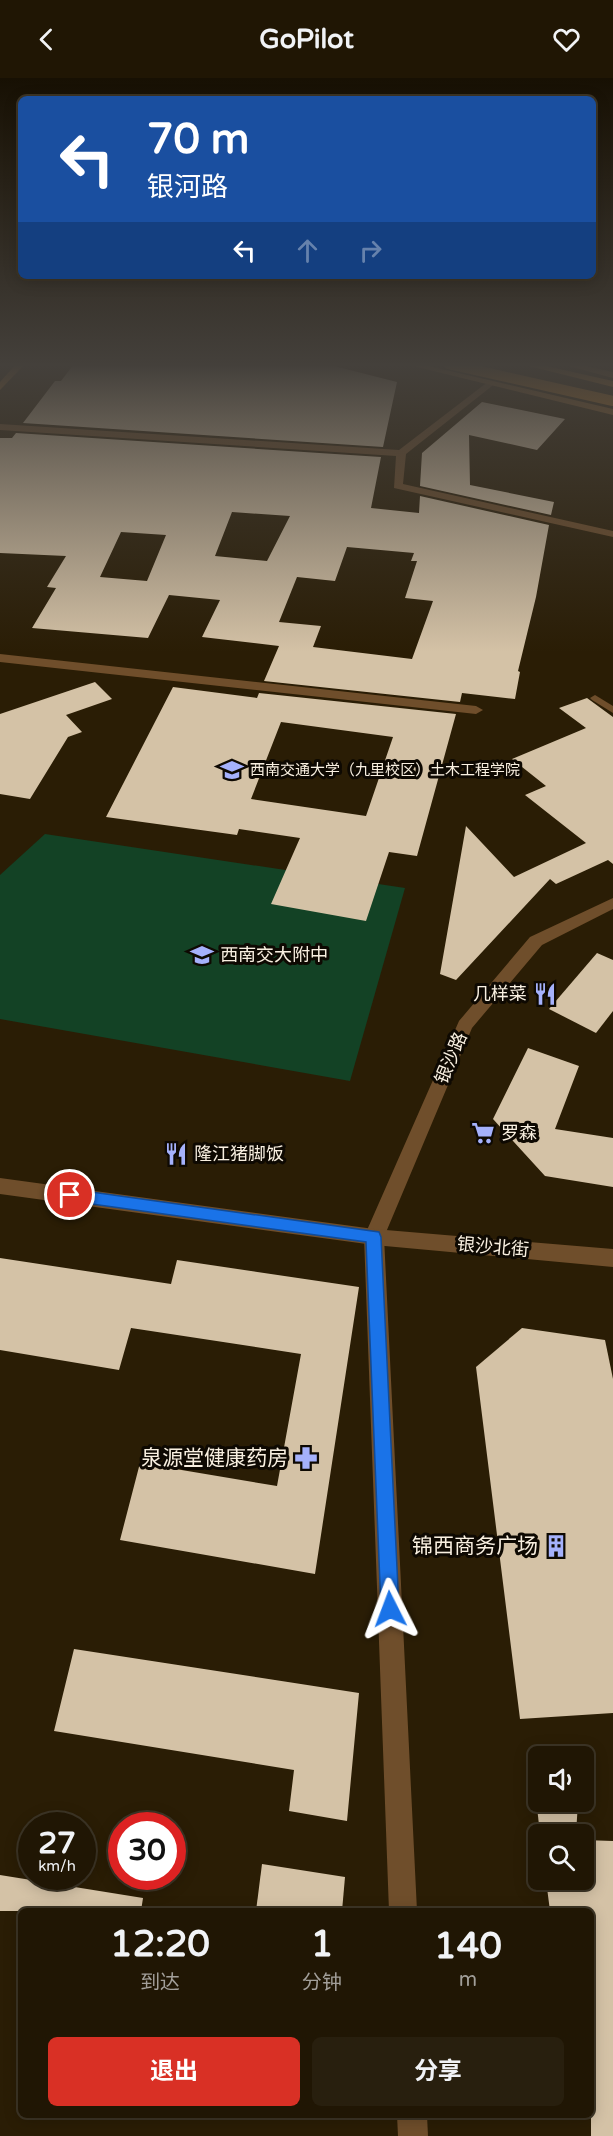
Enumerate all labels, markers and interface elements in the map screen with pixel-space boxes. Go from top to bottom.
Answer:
icon: back [30,23,63,56]
text: GoPilot [259,23,354,56]
icon: heart [550,23,583,56]
text: 70 m [147,114,249,165]
icon: left [48,120,126,198]
text: 银河路 [147,171,228,204]
icon: left [228,234,261,267]
icon: ahead [291,234,324,267]
icon: right [354,234,387,267]
school or university icon: 西南交通大学（九里校区）土木工程学院 [219,757,245,783]
place label: 西南交通大学（九里校区）土木工程学院 [250,761,520,779]
school or university icon: 西南交大附中 [189,942,215,968]
place label: 西南交大附中 [220,944,328,966]
restaurant icon: 几样菜 [532,981,558,1007]
place label: 几样菜 [473,983,527,1005]
street label: 银沙路 [430,1029,472,1087]
supermarket icon: 罗森 [470,1120,496,1146]
place label: 罗森 [501,1122,537,1144]
restaurant icon: 隆江猪脚饭 [163,1141,189,1167]
place label: 隆江猪脚饭 [194,1143,284,1165]
pin [44,1169,95,1220]
icon: arrive [53,1178,86,1211]
street label: 银沙北街 [456,1233,530,1261]
pharmacy icon: 泉源堂健康药房 [293,1445,319,1471]
place label: 泉源堂健康药房 [141,1446,288,1471]
building icon: 锦西商务广场 [543,1533,569,1559]
place label: 锦西商务广场 [412,1534,538,1559]
position arrow [358,1577,422,1641]
map controls [528,1746,594,1890]
button: sound [528,1746,594,1812]
speed limit sign: 30 [108,1812,186,1890]
button: search [528,1824,594,1890]
text: 27 [38,1825,76,1862]
text: km/h [38,1857,76,1875]
text: 12:20 [110,1923,210,1966]
text: 1 [311,1923,333,1966]
text: 140 [434,1925,502,1968]
text: m [459,1968,477,1992]
text: 到达 [140,1971,180,1995]
text: 分钟 [302,1971,342,1995]
button: 退出 [48,2037,300,2106]
button: 分享 [312,2037,564,2106]

